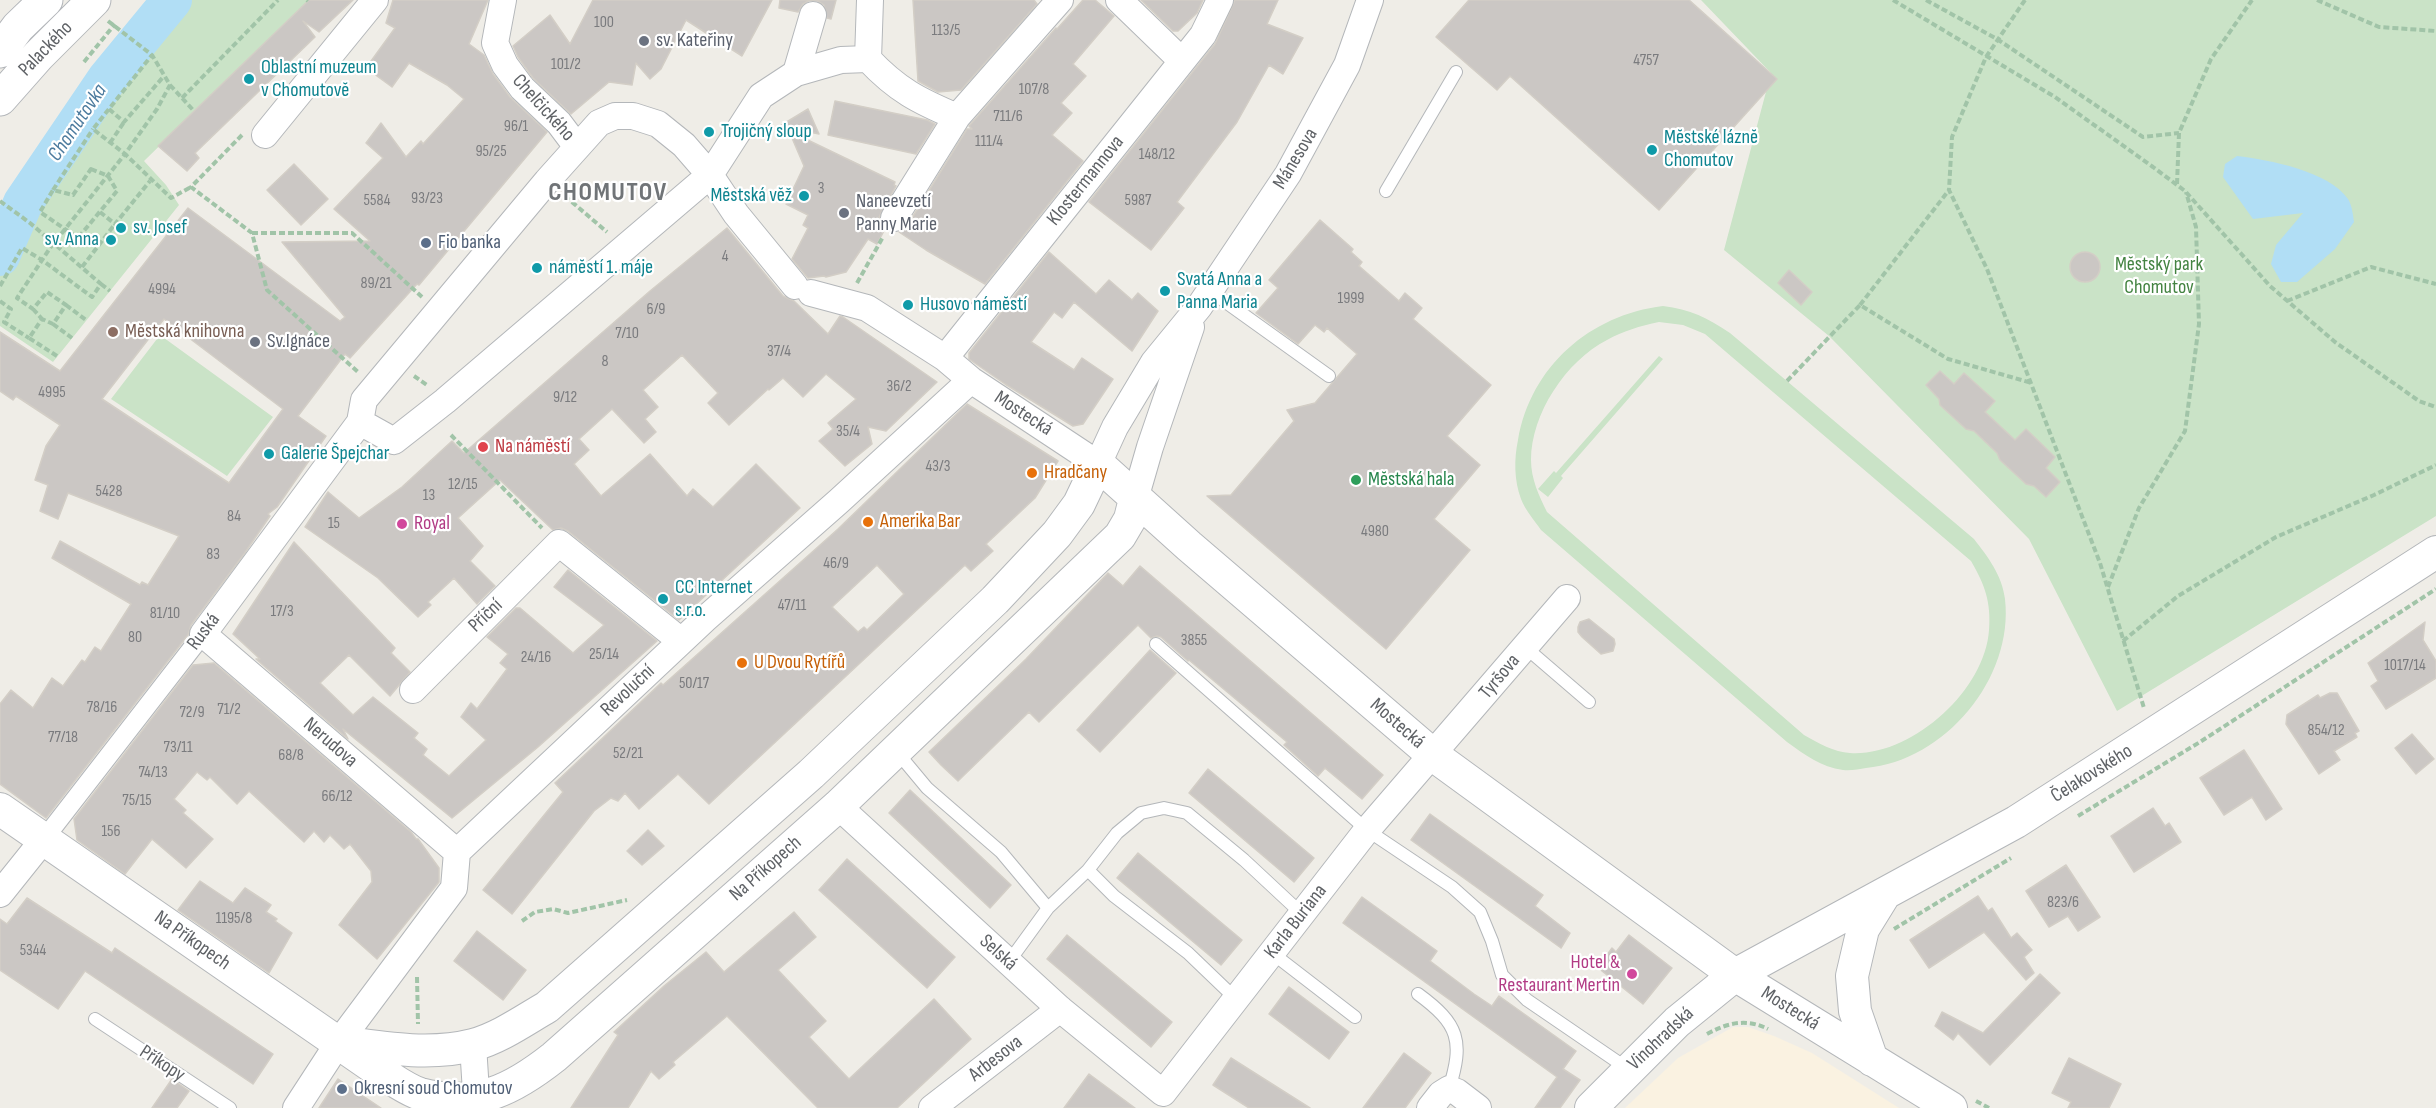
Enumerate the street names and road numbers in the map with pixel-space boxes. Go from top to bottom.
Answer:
street label: Palackého [14,16,78,82]
street label: Chelčického [507,70,579,146]
street label: Mánesova [1269,124,1323,194]
street label: Klostermannova [1042,131,1130,231]
street label: Mostecká [989,386,1057,442]
street label: Příční [464,594,508,638]
street label: Ruská [182,609,226,655]
street label: Tyršova [1474,650,1526,704]
street label: Revoluční [596,660,660,722]
street label: Mostecká [1365,694,1429,754]
street label: Nerudova [298,713,362,773]
street label: Čelakovského [2047,740,2137,808]
street label: Na Příkopech [725,831,807,907]
street label: Karla Buriana [1260,880,1332,964]
street label: Na Příkopech [149,906,235,976]
street label: Selská [974,930,1022,976]
street label: Mostecká [1756,982,1824,1036]
street label: Vinohradská [1623,1002,1699,1076]
street label: Arbesova [964,1031,1028,1087]
street label: Příkopy [135,1040,189,1088]

